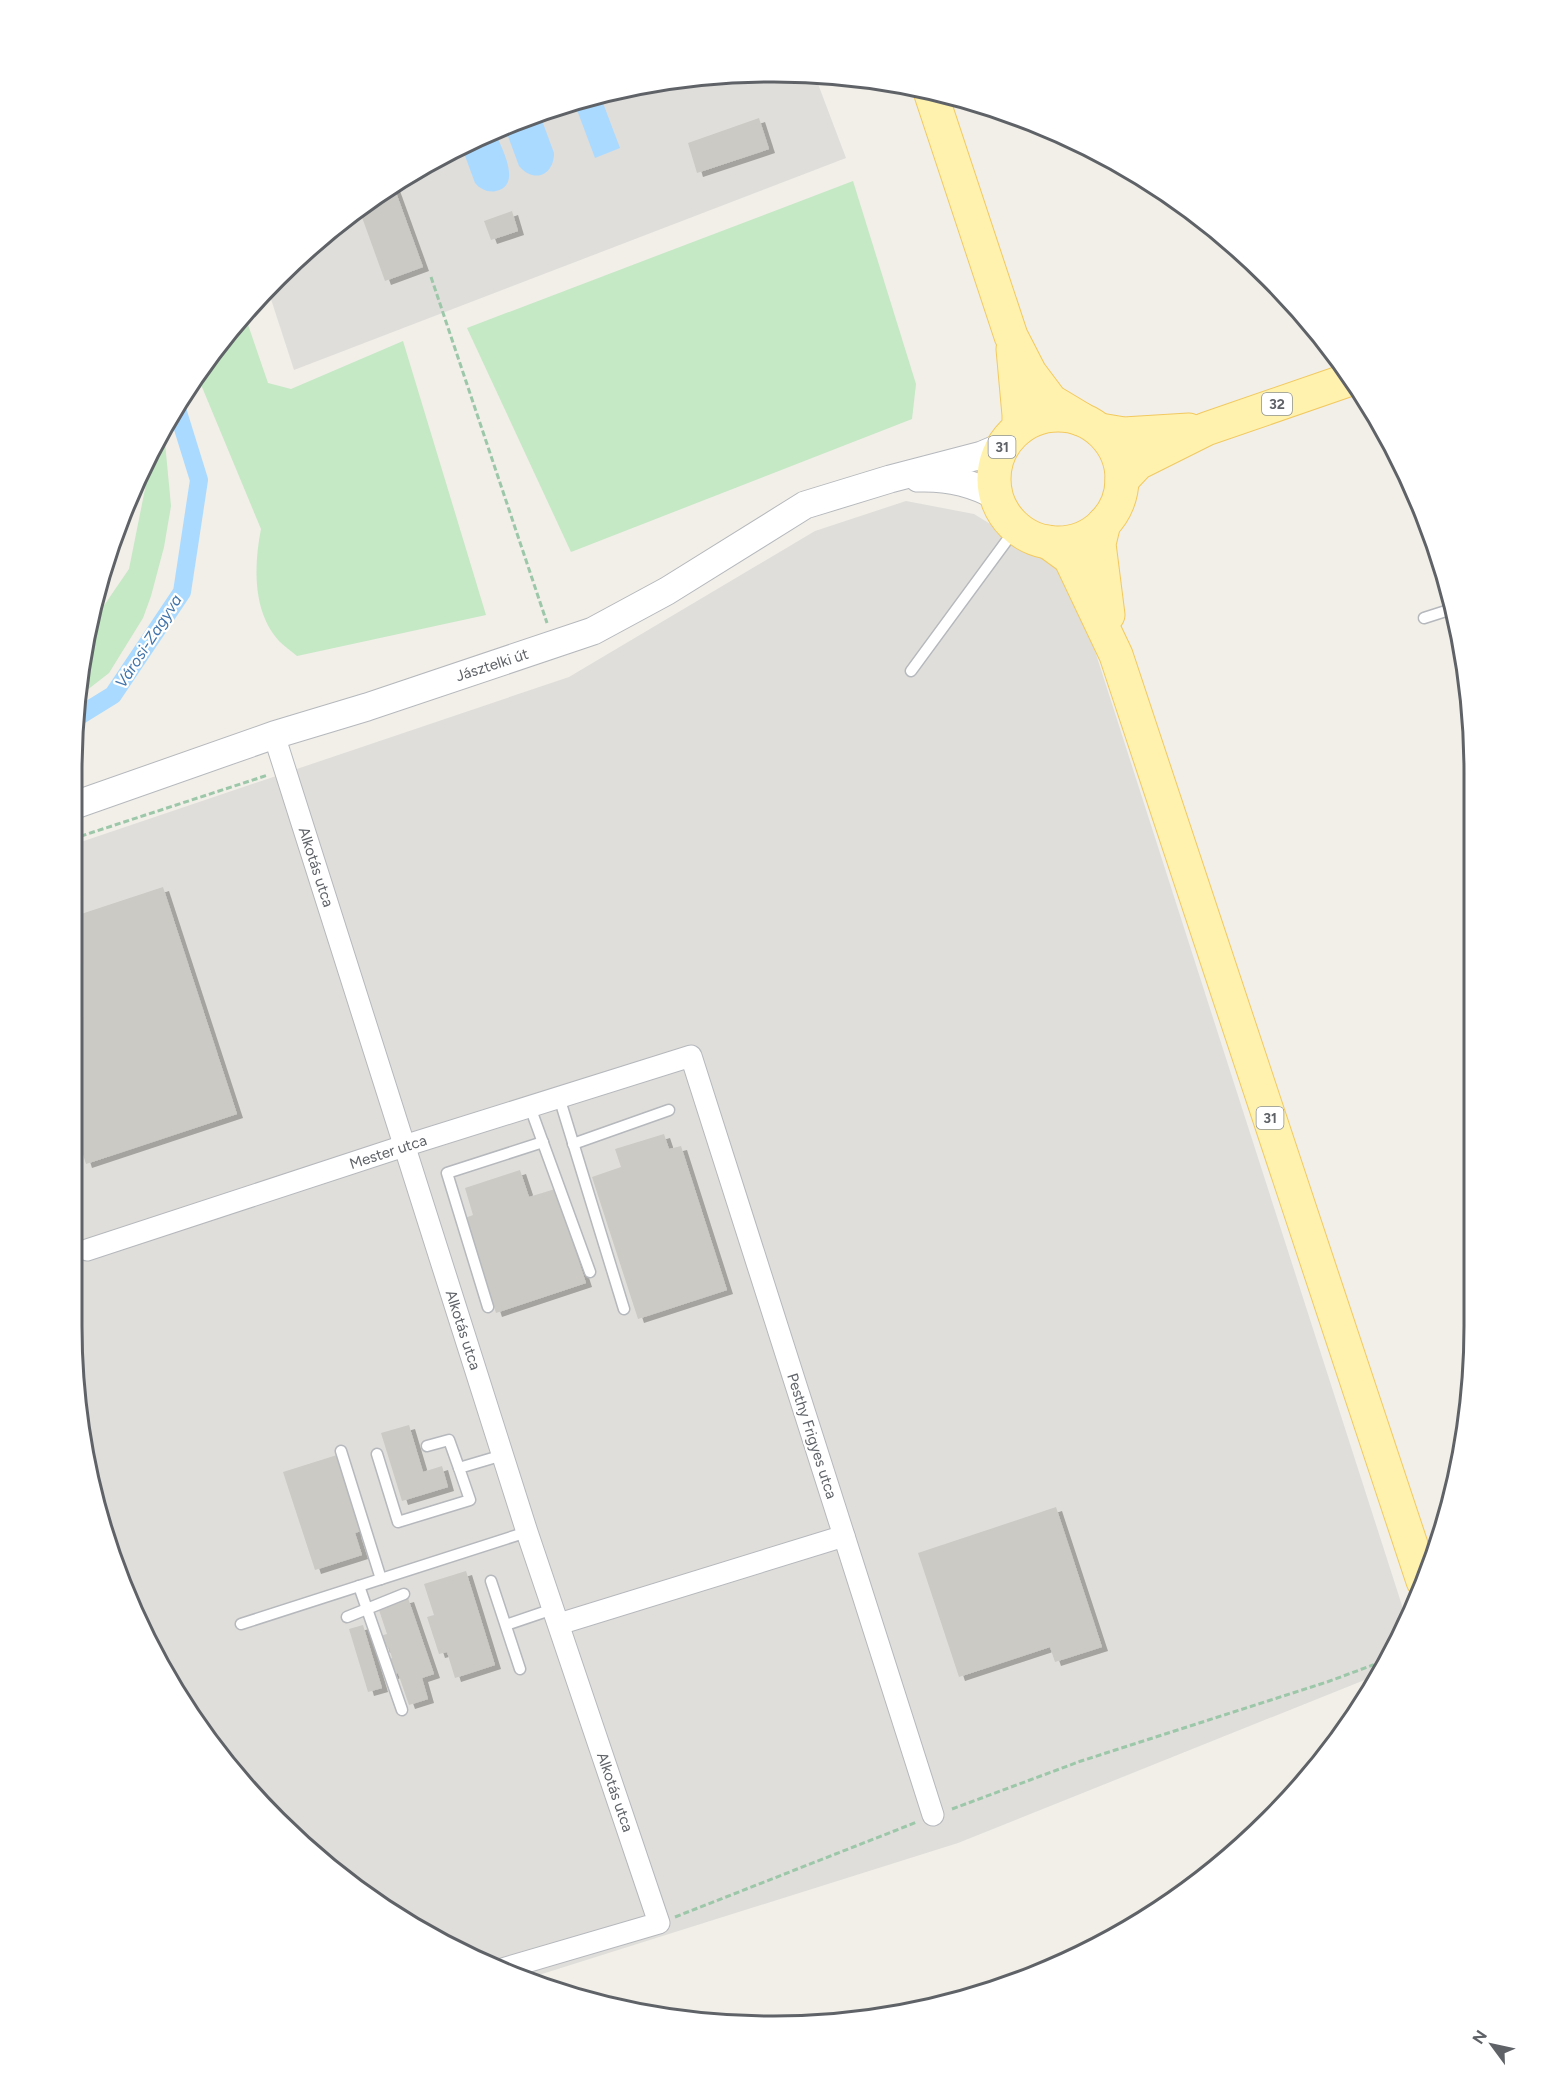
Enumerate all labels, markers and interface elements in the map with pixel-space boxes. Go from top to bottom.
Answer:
road number: 32 [1262,393,1292,415]
road number: 31 [988,436,1016,458]
water label: Városi-Zagyva [111,591,186,692]
street label: Jásztelki út [453,645,531,685]
street label: Alkotás utca [295,825,337,909]
road number: 31 [1256,1107,1284,1129]
street label: Mester utca [347,1131,429,1173]
street label: Alkotás utca [442,1288,484,1372]
street label: Pesthy Frigyes utca [783,1371,841,1501]
street label: Alkotás utca [593,1750,637,1834]
north arrow [1462,2015,1522,2075]
text: N [1469,2027,1491,2047]

